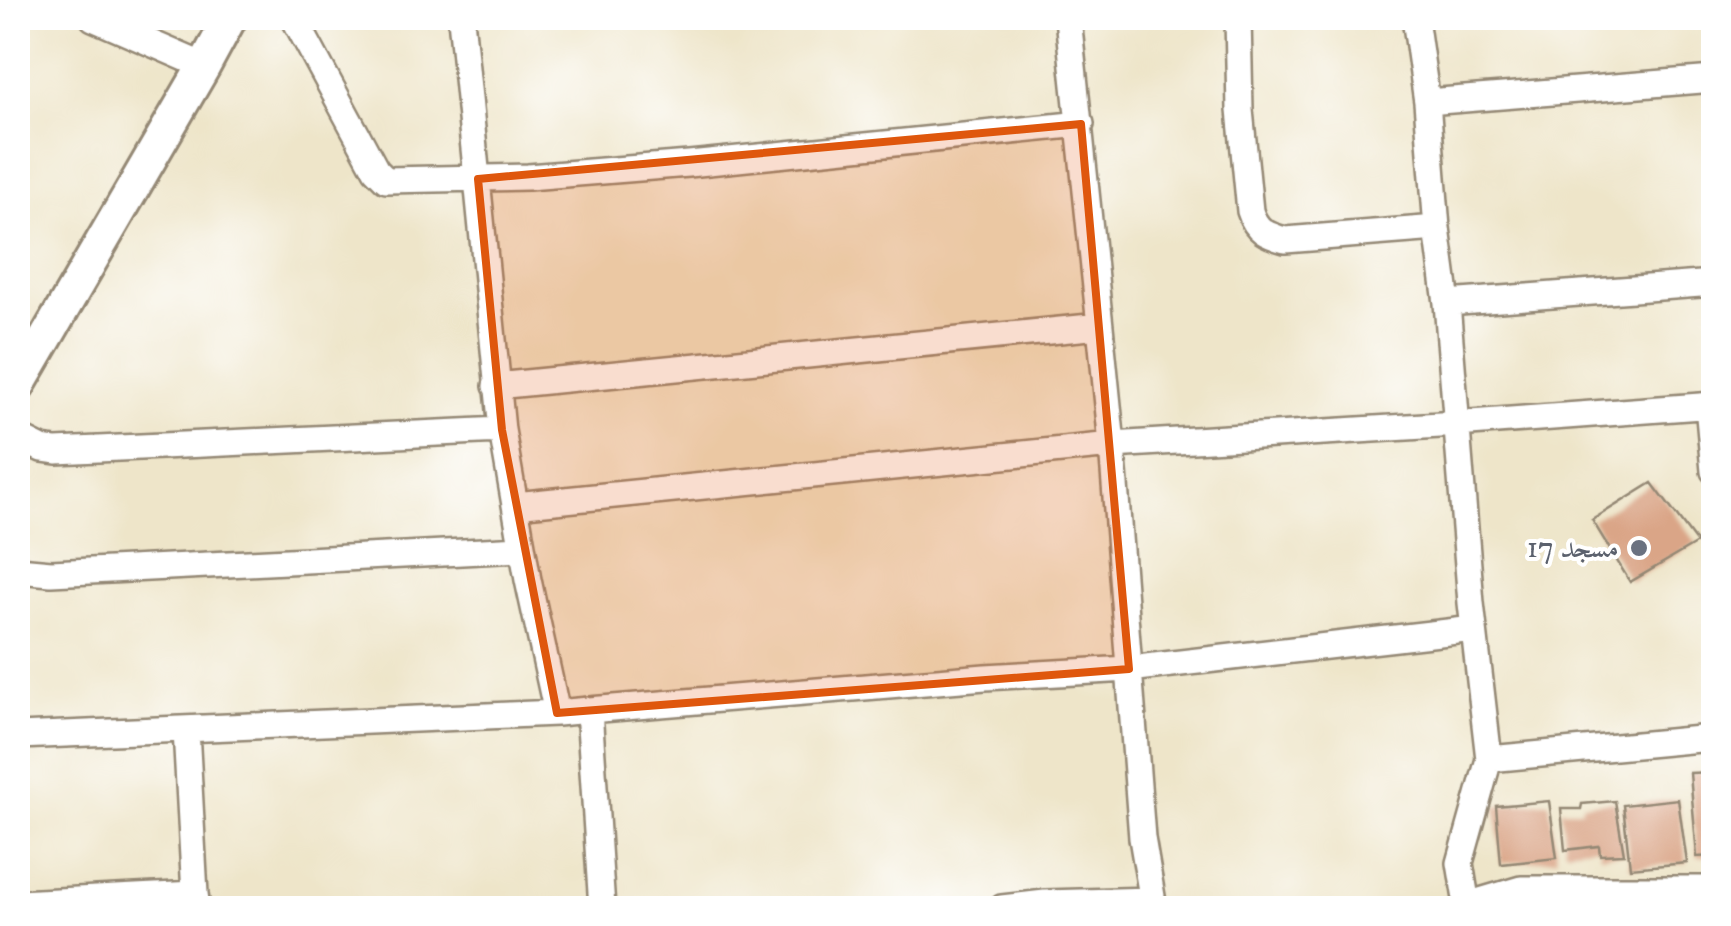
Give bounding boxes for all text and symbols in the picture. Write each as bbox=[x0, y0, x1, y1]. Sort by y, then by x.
place label: مسجد 17 bbox=[1527, 530, 1619, 567]
marker: مسجد 17 bbox=[1628, 537, 1650, 559]

